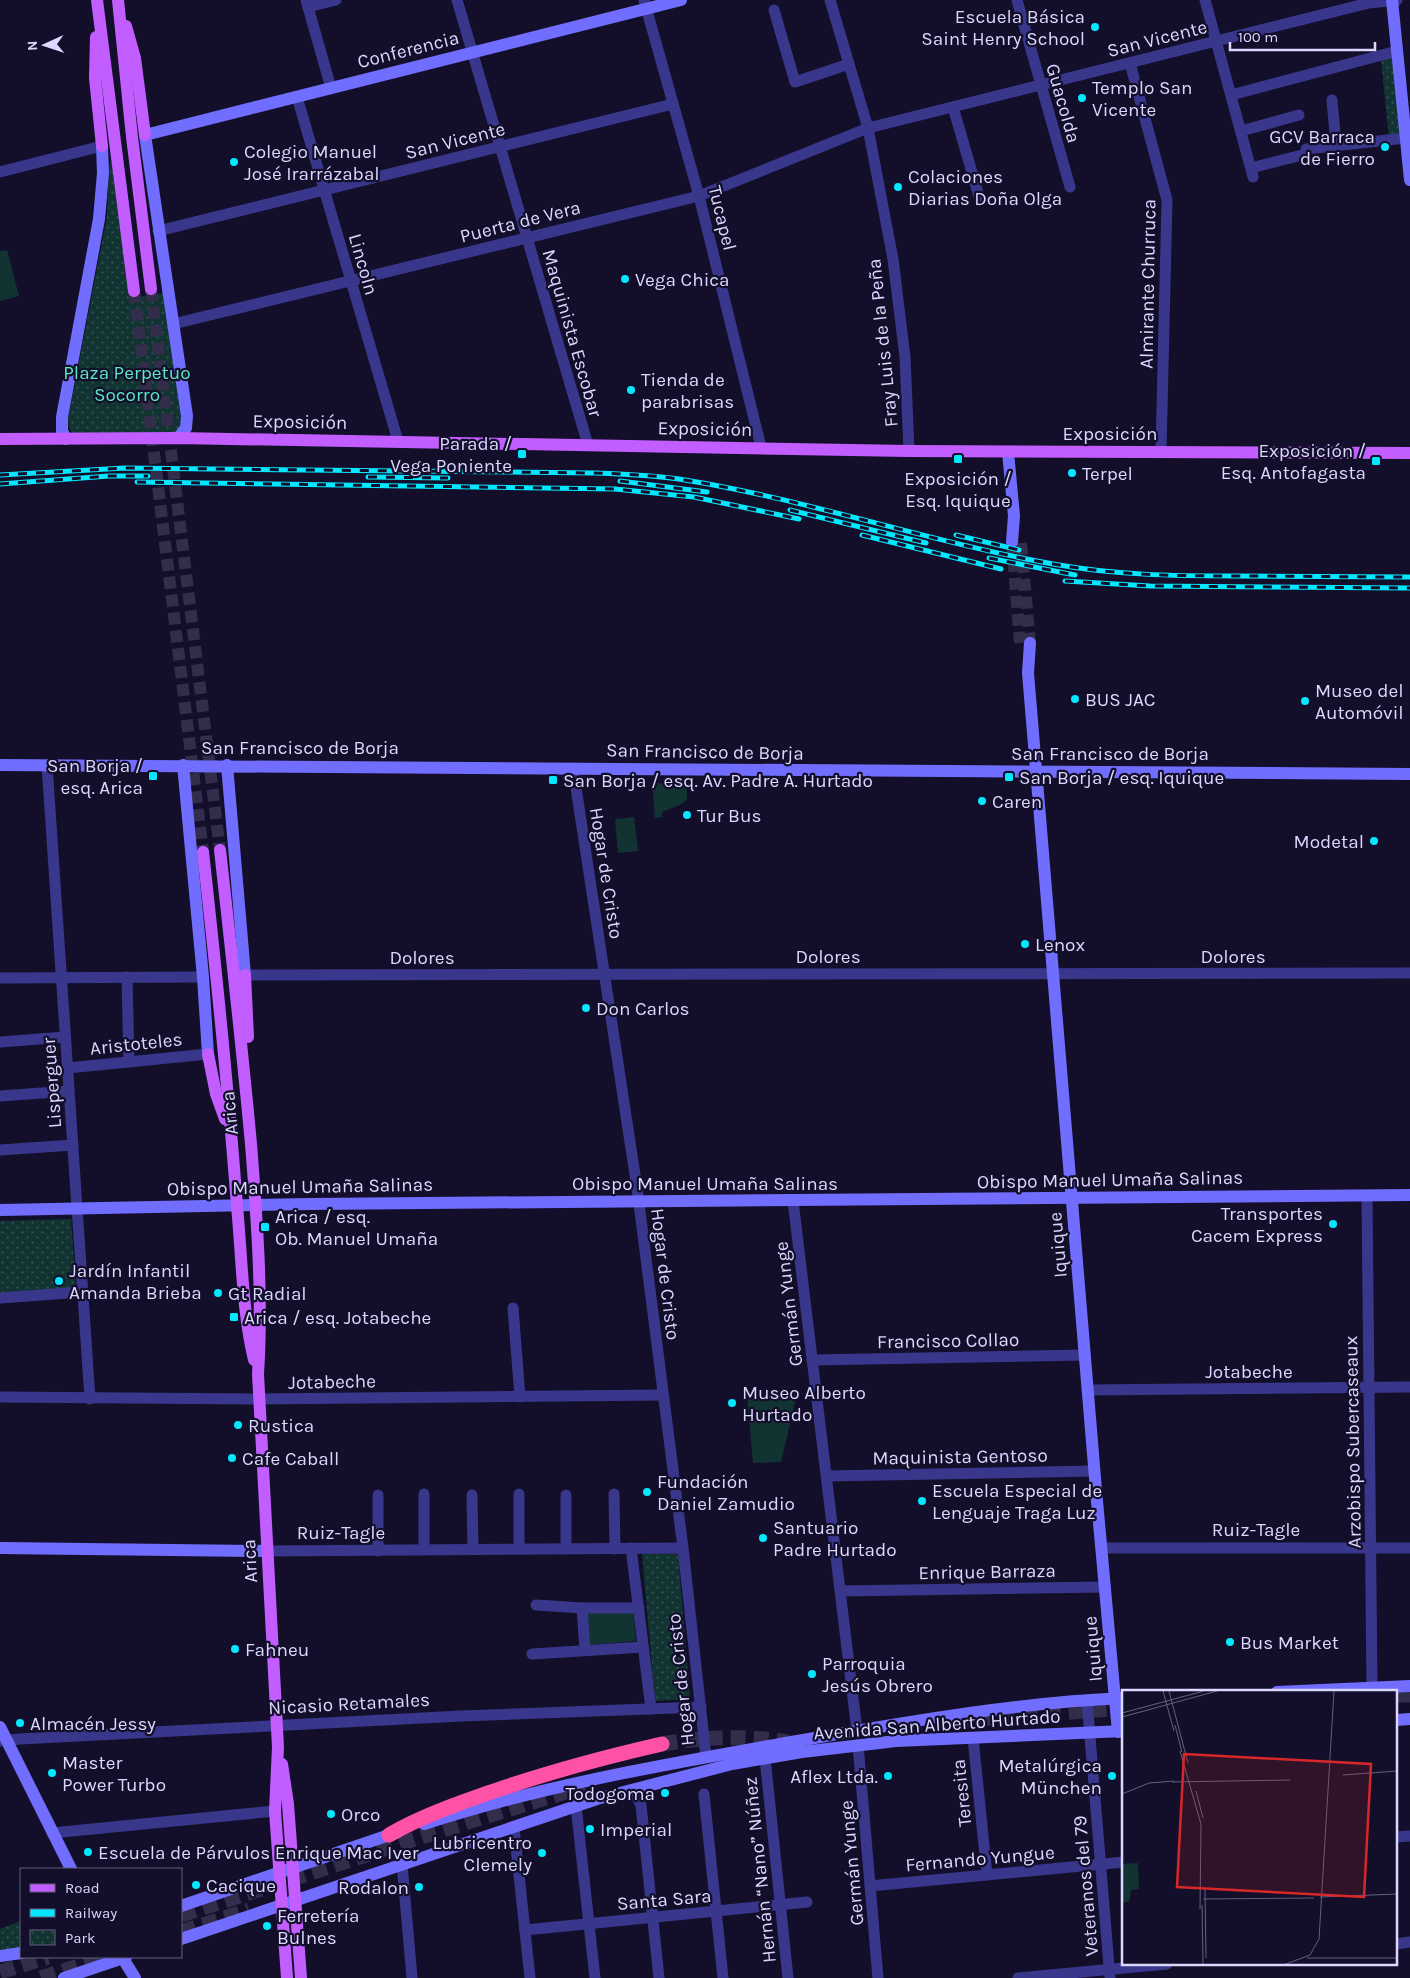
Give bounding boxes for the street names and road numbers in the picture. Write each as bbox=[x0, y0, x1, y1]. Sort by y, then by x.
street label: San Vicente bbox=[1105, 16, 1209, 62]
street label: Conferencia bbox=[355, 27, 461, 73]
street label: Guacolda bbox=[1041, 61, 1085, 145]
street label: San Vicente bbox=[403, 118, 507, 164]
street label: Tucapel bbox=[703, 183, 741, 253]
street label: Puerta de Vera bbox=[458, 196, 583, 248]
street label: Almirante Churruca bbox=[1136, 199, 1160, 369]
street label: Lincoln bbox=[344, 231, 382, 298]
street label: Maquinista Escobar bbox=[538, 247, 607, 420]
street label: Fray Luis de la Peña bbox=[863, 258, 903, 428]
street label: Exposición bbox=[252, 410, 348, 434]
street label: Exposición bbox=[657, 417, 753, 441]
street label: Exposición bbox=[1063, 423, 1157, 445]
street label: San Francisco de Borja bbox=[201, 737, 399, 759]
street label: San Francisco de Borja bbox=[606, 739, 804, 765]
street label: San Francisco de Borja bbox=[1011, 743, 1209, 765]
street label: Hogar de Cristo bbox=[585, 806, 627, 940]
street label: Dolores bbox=[795, 946, 861, 968]
street label: Dolores bbox=[1200, 946, 1266, 968]
street label: Dolores bbox=[389, 947, 455, 969]
street label: Aristoteles bbox=[89, 1028, 183, 1060]
street label: Lisperguer bbox=[38, 1037, 66, 1129]
street label: Arica bbox=[217, 1090, 243, 1136]
street label: Obispo Manuel Umaña Salinas bbox=[977, 1167, 1243, 1193]
street label: Obispo Manuel Umaña Salinas bbox=[572, 1173, 838, 1195]
street label: Obispo Manuel Umaña Salinas bbox=[167, 1174, 433, 1200]
street label: Hogar de Cristo bbox=[646, 1207, 684, 1341]
street label: Iquique bbox=[1044, 1211, 1072, 1279]
street label: Germán Yunge bbox=[770, 1240, 808, 1368]
street label: Francisco Collao bbox=[877, 1329, 1019, 1353]
street label: Arzobispo Subercaseaux bbox=[1340, 1335, 1366, 1548]
street label: Jotabeche bbox=[1205, 1361, 1293, 1383]
street label: Jotabeche bbox=[288, 1370, 376, 1394]
street label: Maquinista Gentoso bbox=[872, 1444, 1048, 1470]
street label: Ruiz-Tagle bbox=[1212, 1519, 1300, 1541]
street label: Ruiz-Tagle bbox=[297, 1522, 385, 1544]
street label: Arica bbox=[238, 1539, 262, 1583]
street label: Enrique Barraza bbox=[918, 1560, 1056, 1584]
street label: Hogar de Cristo bbox=[663, 1613, 699, 1747]
street label: Iquique bbox=[1079, 1615, 1107, 1683]
street label: Nicasio Retamales bbox=[268, 1689, 430, 1719]
street label: Avenida San Alberto Hurtado bbox=[813, 1705, 1061, 1745]
street label: Teresita bbox=[948, 1758, 976, 1828]
street label: Hernán “Nano” Núñez bbox=[739, 1776, 781, 1964]
street label: Germán Yunge bbox=[836, 1799, 868, 1926]
street label: Veteranos del 79 bbox=[1069, 1815, 1103, 1957]
street label: Fernando Yungue bbox=[905, 1842, 1056, 1876]
street label: Santa Sara bbox=[616, 1885, 712, 1915]

